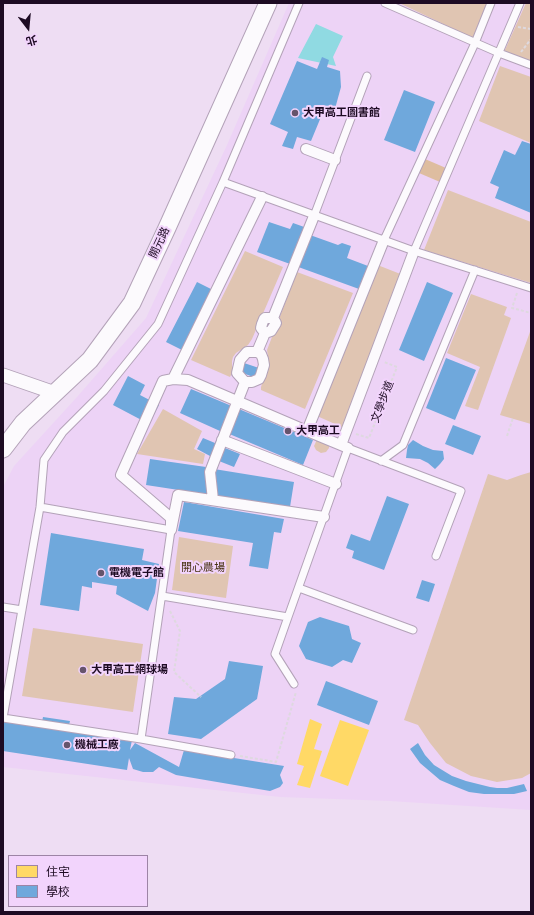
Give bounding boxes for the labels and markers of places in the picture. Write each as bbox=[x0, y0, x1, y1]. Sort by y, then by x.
place label: 大甲高工圖書館 bbox=[303, 106, 380, 120]
marker: 大甲高工圖書館 bbox=[290, 108, 300, 118]
place label: 大甲高工 bbox=[296, 424, 340, 438]
marker: 大甲高工 bbox=[283, 426, 293, 436]
place label: 電機電子館 bbox=[109, 566, 164, 580]
marker: 電機電子館 bbox=[96, 568, 106, 578]
place label: 大甲高工網球場 bbox=[91, 663, 168, 677]
marker: 大甲高工網球場 bbox=[78, 665, 88, 675]
place label: 機械工廠 bbox=[75, 738, 119, 752]
marker: 機械工廠 bbox=[62, 740, 72, 750]

